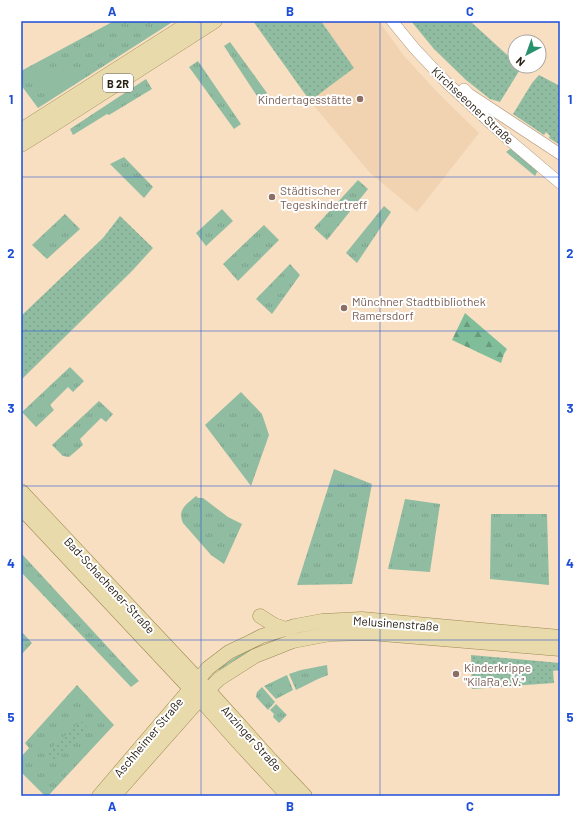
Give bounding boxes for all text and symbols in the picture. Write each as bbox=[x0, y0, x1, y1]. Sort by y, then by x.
text: A bbox=[108, 3, 117, 19]
text: B bbox=[286, 3, 294, 19]
text: C bbox=[466, 3, 474, 19]
north arrow bbox=[507, 34, 547, 74]
text: N bbox=[513, 55, 527, 69]
street label: Kirchseeoner Straße bbox=[429, 63, 517, 147]
road number: B 2R bbox=[103, 74, 133, 92]
text: 1 bbox=[9, 91, 13, 107]
text: 1 bbox=[568, 91, 572, 107]
place label: Kindertagesstätte bbox=[258, 92, 352, 106]
marker: Kindertagesstätte bbox=[355, 94, 365, 104]
place label: Städtischer Tegeskindertreff bbox=[280, 183, 367, 211]
marker: Städtischer Tegeskindertreff bbox=[267, 192, 277, 202]
text: 2 bbox=[7, 245, 15, 261]
text: 2 bbox=[566, 245, 574, 261]
place label: Münchner Stadtbibliothek Ramersdorf bbox=[352, 294, 486, 322]
marker: Münchner Stadtbibliothek Ramersdorf bbox=[339, 303, 349, 313]
text: 3 bbox=[7, 400, 15, 416]
text: 3 bbox=[566, 400, 574, 416]
street label: Bad-Schachener-Straße bbox=[62, 534, 158, 636]
text: 4 bbox=[7, 555, 15, 571]
text: 4 bbox=[566, 555, 574, 571]
street label: Melusinenstraße bbox=[353, 613, 439, 633]
place label: Kinderkrippe "KilaRa e.V." bbox=[464, 660, 531, 688]
marker: Kinderkrippe "KilaRa e.V." bbox=[451, 669, 461, 679]
street label: Aschheimer Straße bbox=[111, 694, 185, 780]
street label: Anzinger Straße bbox=[219, 702, 285, 774]
text: 5 bbox=[7, 709, 15, 725]
text: 5 bbox=[566, 709, 574, 725]
text: A bbox=[108, 798, 117, 814]
text: B bbox=[286, 798, 294, 814]
text: C bbox=[466, 798, 474, 814]

